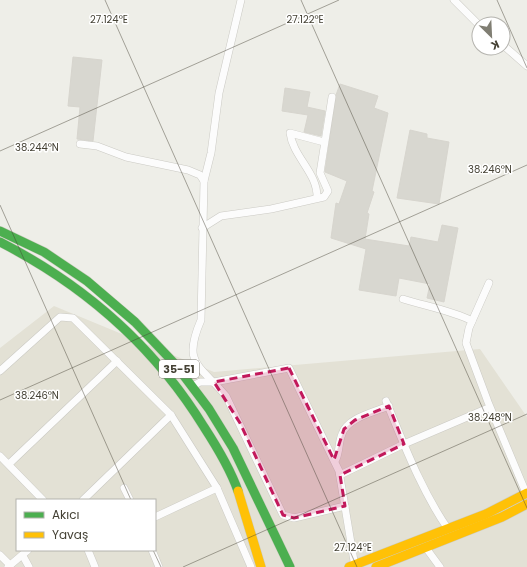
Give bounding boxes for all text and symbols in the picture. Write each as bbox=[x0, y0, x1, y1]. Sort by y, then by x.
text: 27.124°E bbox=[90, 12, 128, 27]
text: 27.122°E bbox=[286, 12, 324, 27]
north arrow bbox=[471, 16, 511, 56]
text: K bbox=[488, 36, 502, 54]
text: 38.244°N bbox=[15, 140, 59, 155]
text: 38.246°N bbox=[468, 162, 512, 177]
road number: 35-51 bbox=[159, 360, 199, 378]
text: 38.246°N bbox=[15, 388, 59, 403]
text: 38.248°N bbox=[468, 410, 512, 425]
legend bbox=[16, 499, 156, 551]
text: Akıcı bbox=[52, 506, 80, 523]
text: Yavaş bbox=[52, 526, 88, 543]
text: 27.124°E bbox=[334, 540, 372, 555]

